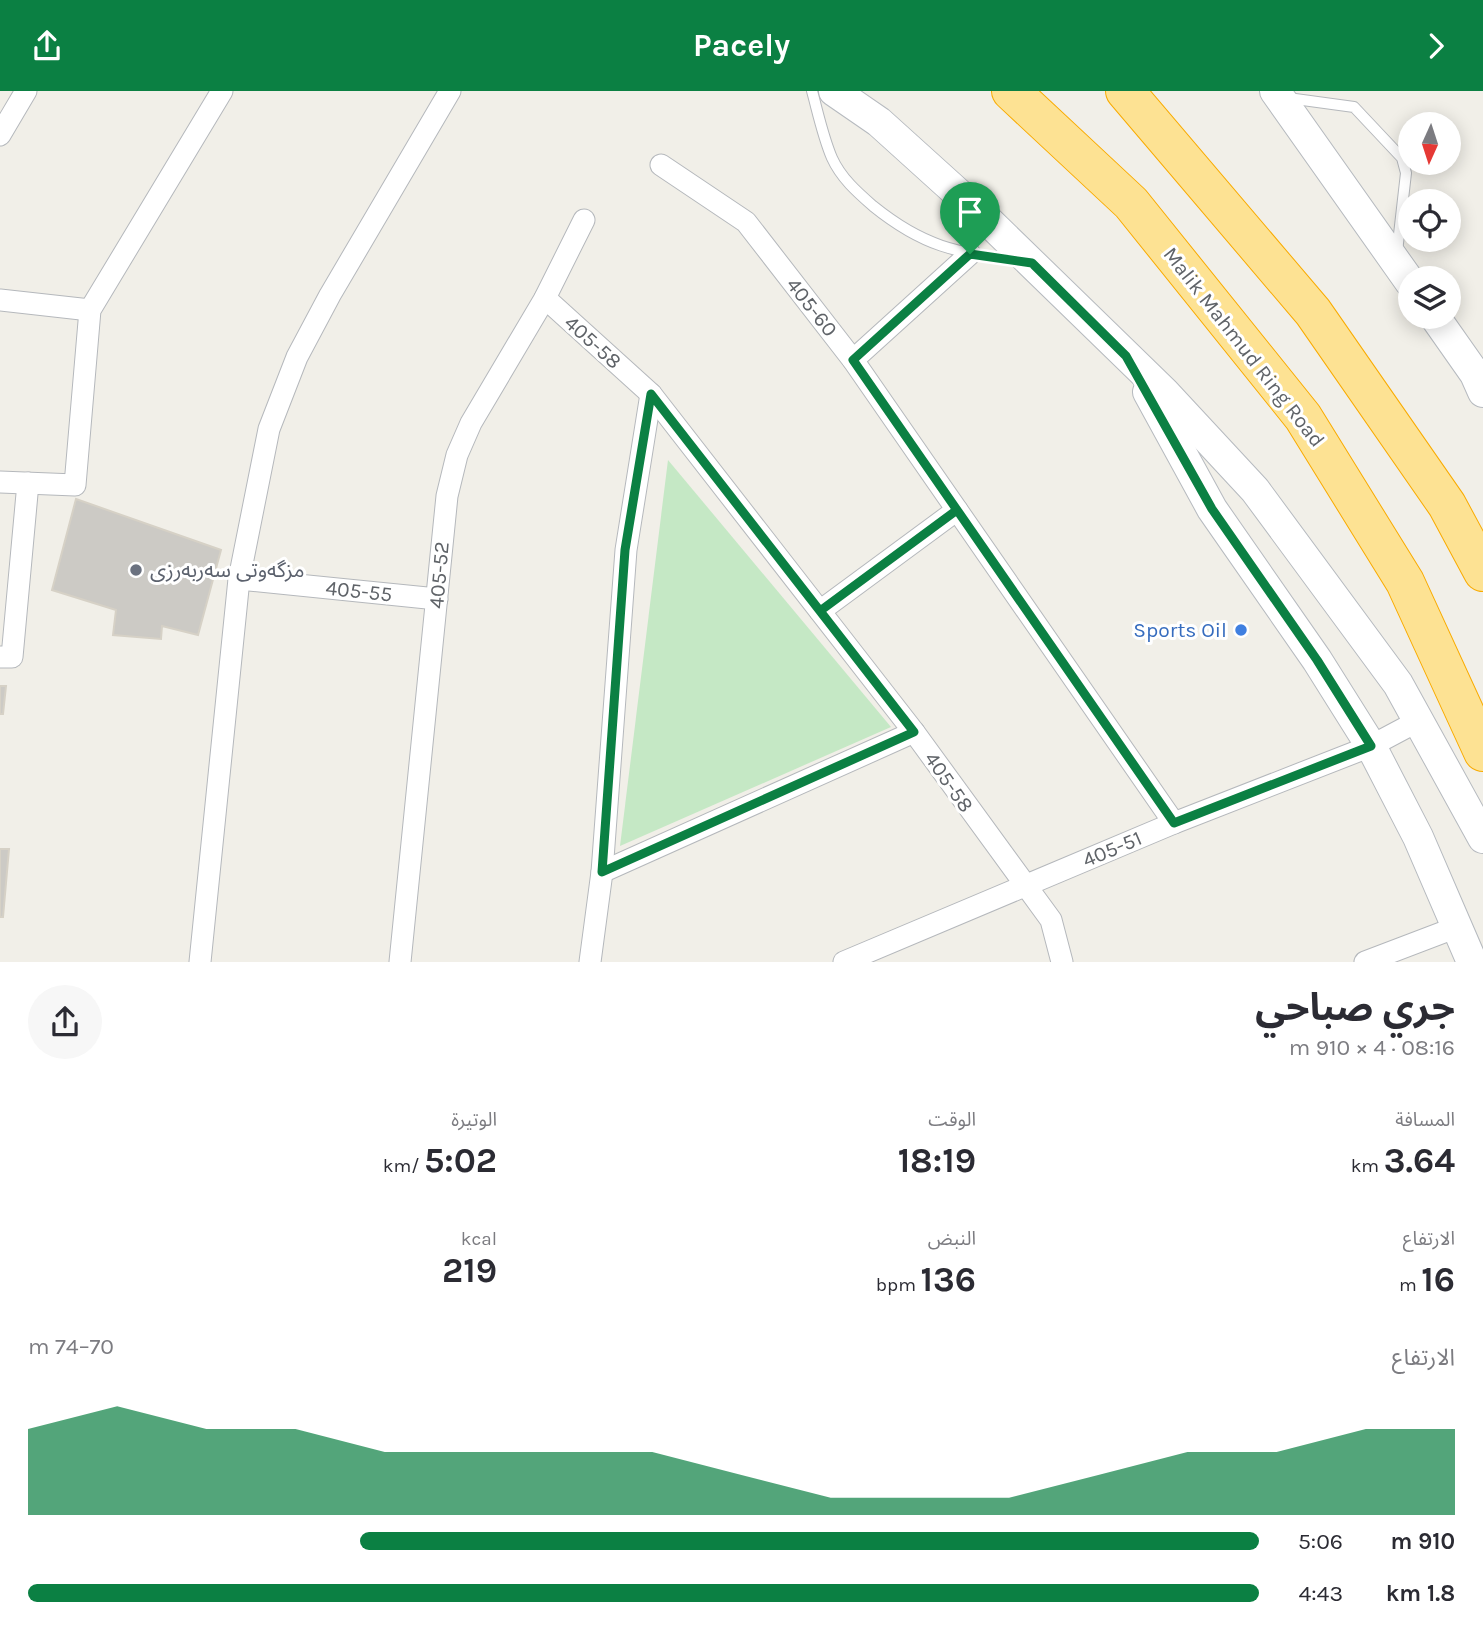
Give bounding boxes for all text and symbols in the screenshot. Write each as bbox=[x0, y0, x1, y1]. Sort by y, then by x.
icon: share bbox=[28, 27, 66, 65]
text: Pacely bbox=[693, 27, 790, 64]
icon: forward bbox=[1417, 27, 1455, 65]
north arrow bbox=[1398, 112, 1461, 175]
map controls bbox=[1398, 112, 1461, 329]
pin bbox=[940, 182, 1000, 254]
button: locate bbox=[1398, 189, 1461, 252]
icon: arrive bbox=[951, 193, 989, 231]
street label: Malik Mahmud Ring Road bbox=[1158, 242, 1330, 452]
button: layers bbox=[1398, 266, 1461, 329]
street label: 405-60 bbox=[782, 273, 842, 341]
street label: 405-58 bbox=[560, 310, 626, 374]
street label: 405-52 bbox=[424, 540, 454, 610]
place label: مزگەوتی سەربەرزی bbox=[150, 558, 304, 582]
marker: مزگەوتی سەربەرزی bbox=[128, 562, 144, 578]
street label: 405-55 bbox=[324, 576, 394, 606]
place label: Sports Oil bbox=[1133, 618, 1227, 642]
marker: Sports Oil bbox=[1233, 622, 1249, 638]
street label: 405-58 bbox=[920, 747, 978, 817]
street label: 405-51 bbox=[1079, 826, 1145, 872]
button: share bbox=[28, 985, 102, 1059]
text: جري صباحي bbox=[1255, 985, 1455, 1030]
text: 08:16 · 4 × 910 m bbox=[1289, 1034, 1455, 1061]
text: الوتيرة bbox=[451, 1109, 497, 1131]
text: الوقت bbox=[928, 1109, 976, 1131]
text: المسافة bbox=[1395, 1109, 1455, 1131]
text: 5:02 bbox=[424, 1140, 497, 1181]
text: 18:19 bbox=[898, 1140, 976, 1181]
text: 3.64 bbox=[1384, 1140, 1455, 1181]
text: /km bbox=[383, 1155, 424, 1177]
text: km bbox=[1351, 1155, 1384, 1177]
text: kcal bbox=[461, 1228, 497, 1250]
text: النبض bbox=[928, 1228, 976, 1250]
text: الارتفاع bbox=[1403, 1228, 1455, 1250]
text: 219 bbox=[442, 1250, 497, 1291]
text: 136 bbox=[921, 1259, 976, 1300]
text: 16 bbox=[1421, 1259, 1455, 1300]
text: bpm bbox=[876, 1274, 921, 1296]
text: m bbox=[1399, 1274, 1421, 1296]
text: 70–74 m bbox=[28, 1333, 114, 1360]
text: الارتفاع bbox=[1392, 1344, 1455, 1371]
text: 5:06 bbox=[1298, 1528, 1343, 1555]
text: 910 m bbox=[1391, 1528, 1455, 1555]
text: 4:43 bbox=[1298, 1580, 1343, 1607]
text: 1.8 km bbox=[1386, 1580, 1455, 1607]

